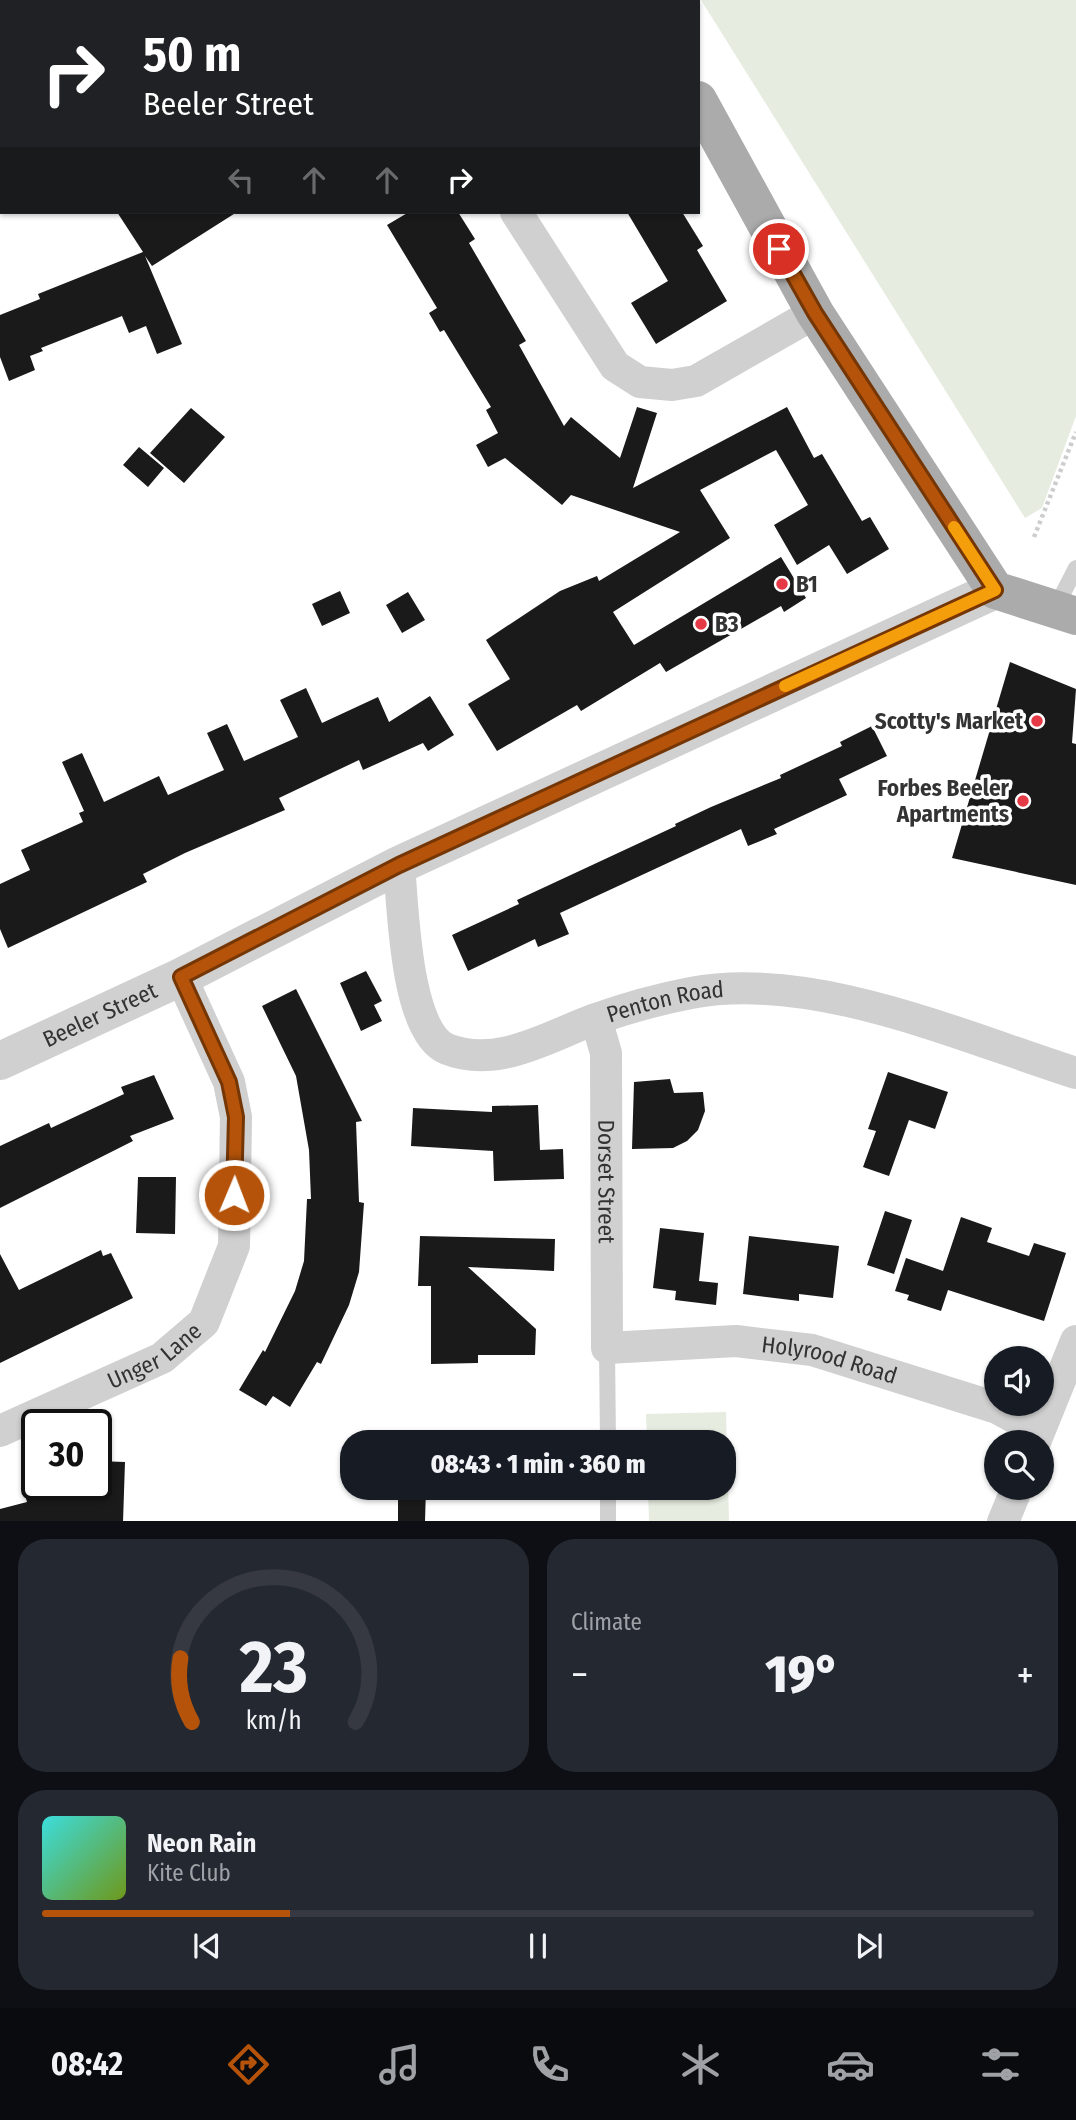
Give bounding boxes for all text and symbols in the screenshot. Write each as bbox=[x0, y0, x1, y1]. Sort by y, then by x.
text: 50 m bbox=[143, 25, 241, 84]
icon: right bbox=[28, 28, 119, 119]
text: Beeler Street bbox=[143, 85, 314, 123]
icon: left bbox=[222, 161, 260, 199]
icon: ahead bbox=[295, 161, 333, 199]
icon: ahead bbox=[368, 161, 406, 199]
icon: right bbox=[441, 161, 479, 199]
pin bbox=[749, 219, 809, 279]
icon: arrive bbox=[760, 230, 798, 268]
place label: B1 bbox=[796, 570, 818, 598]
marker: B1 bbox=[774, 576, 790, 592]
place label: B3 bbox=[715, 610, 739, 638]
marker: B3 bbox=[693, 616, 709, 632]
place label: Scotty's Market bbox=[875, 707, 1024, 735]
marker: Scotty's Market bbox=[1029, 713, 1045, 729]
place label: Forbes Beeler Apartments bbox=[878, 774, 1010, 828]
marker: Forbes Beeler Apartments bbox=[1015, 793, 1031, 809]
street label: Penton Road bbox=[603, 975, 725, 1028]
street label: Beeler Street bbox=[38, 976, 162, 1053]
street label: Dorset Street bbox=[592, 1120, 621, 1244]
position arrow bbox=[197, 1158, 271, 1232]
street label: Unger Lane bbox=[103, 1317, 207, 1395]
street label: Holyrood Road bbox=[760, 1330, 901, 1390]
map controls bbox=[984, 1346, 1054, 1500]
button: sound bbox=[984, 1346, 1054, 1416]
speed limit sign: 30 bbox=[21, 1409, 112, 1500]
button: search bbox=[984, 1430, 1054, 1500]
text: 08:43 · 1 min · 360 m bbox=[430, 1449, 646, 1480]
text: Climate bbox=[571, 1608, 642, 1636]
text: 23 bbox=[238, 1624, 308, 1711]
text: 19° bbox=[765, 1643, 840, 1706]
text: − bbox=[571, 1652, 588, 1698]
text: + bbox=[1017, 1652, 1034, 1698]
text: km/h bbox=[246, 1705, 301, 1735]
text: Neon Rain bbox=[147, 1828, 256, 1859]
text: Kite Club bbox=[147, 1859, 231, 1887]
icon: previous bbox=[188, 1927, 226, 1965]
icon: pause bbox=[519, 1927, 557, 1965]
icon: next bbox=[850, 1927, 888, 1965]
icon: directions bbox=[224, 2040, 273, 2089]
icon: music bbox=[375, 2040, 424, 2089]
icon: phone bbox=[525, 2040, 574, 2089]
icon: climate bbox=[676, 2040, 725, 2089]
icon: car bbox=[826, 2040, 875, 2089]
icon: filters bbox=[976, 2040, 1025, 2089]
text: 08:42 bbox=[51, 2045, 123, 2083]

